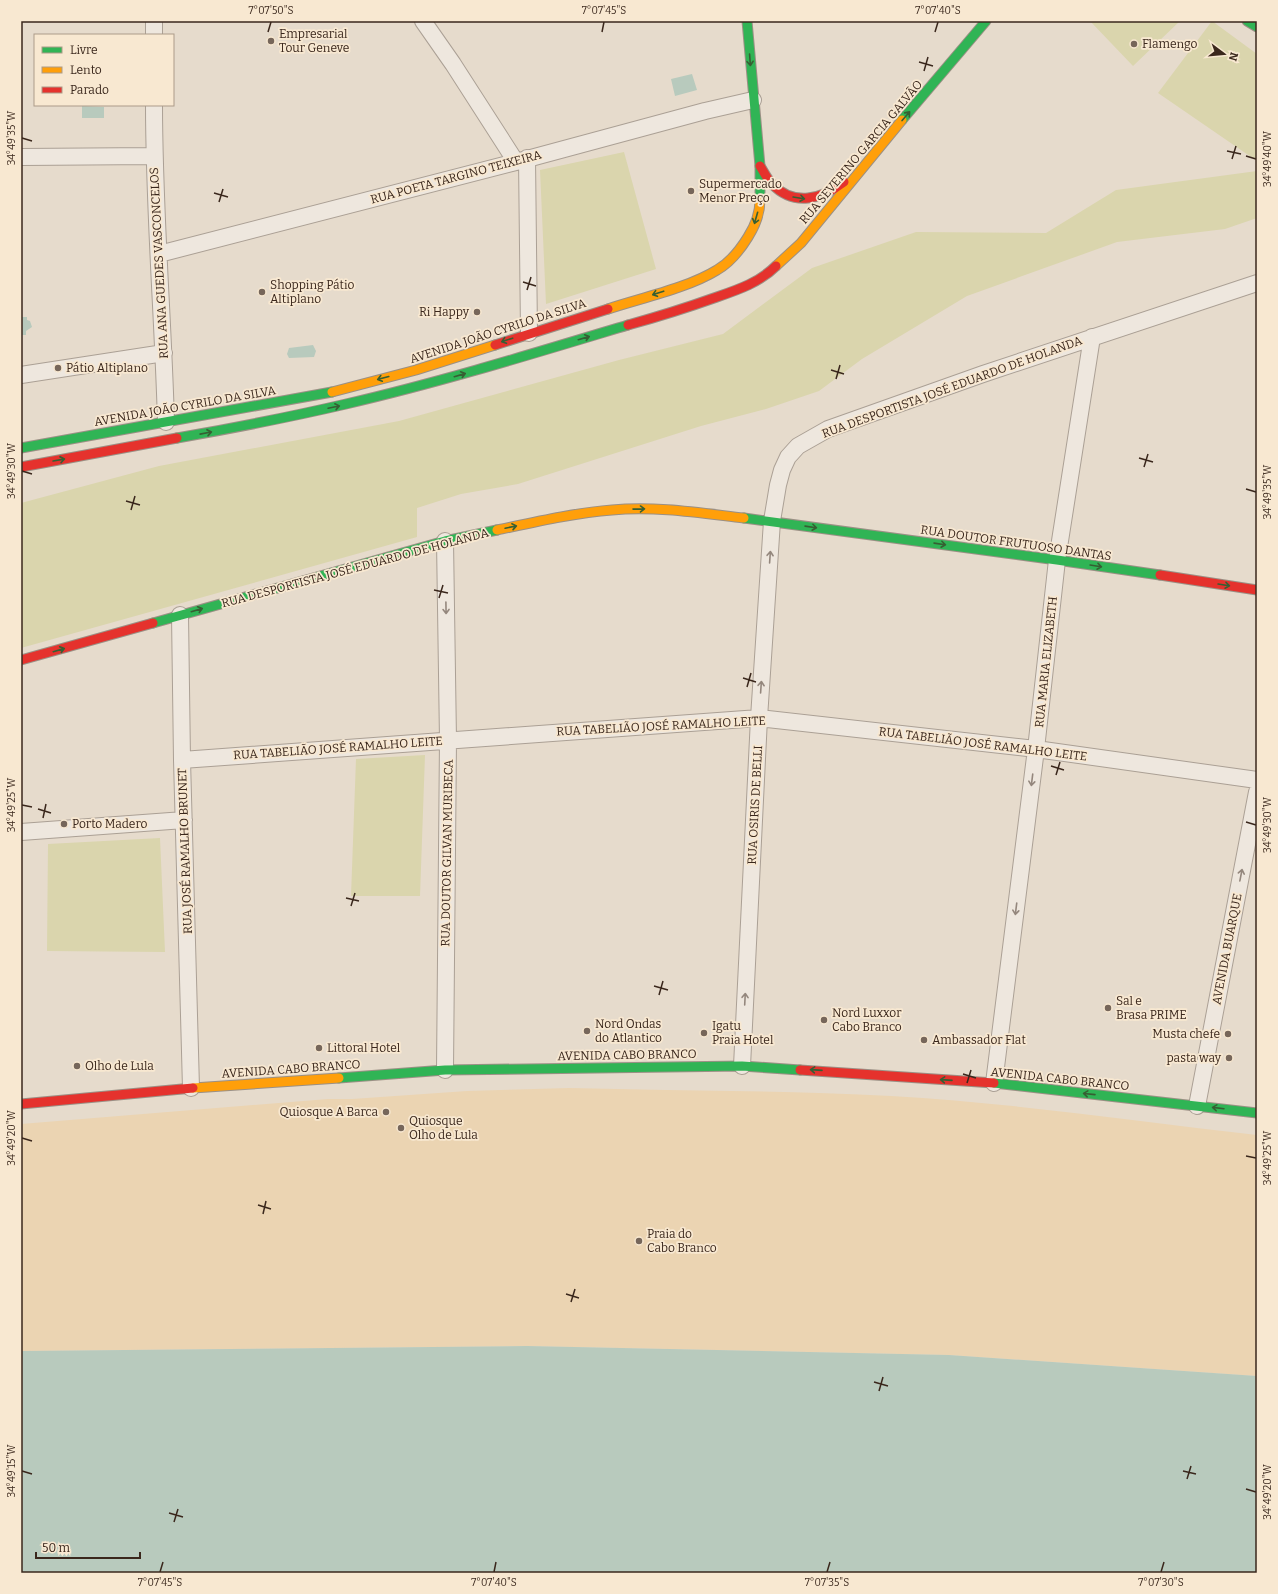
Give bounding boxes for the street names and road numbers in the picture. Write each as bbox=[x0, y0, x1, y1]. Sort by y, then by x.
street label: RUA SEVERINO GARCIA GALVÃO bbox=[796, 77, 925, 227]
street label: RUA POETA TARGINO TEIXEIRA bbox=[369, 147, 544, 207]
street label: RUA ANA GUEDES VASCONCELOS bbox=[147, 167, 171, 359]
street label: AVENIDA JOÃO CYRILO DA SILVA bbox=[408, 295, 588, 366]
street label: RUA DESPORTISTA JOSÉ EDUARDO DE HOLANDA bbox=[820, 332, 1085, 441]
street label: AVENIDA JOÃO CYRILO DA SILVA bbox=[93, 382, 277, 429]
street label: RUA DOUTOR FRUTUOSO DANTAS bbox=[920, 523, 1112, 563]
street label: RUA DESPORTISTA JOSÉ EDUARDO DE HOLANDA bbox=[220, 524, 491, 610]
street label: RUA MARIA ELIZABETH bbox=[1032, 596, 1060, 728]
street label: RUA TABELIÃO JOSÉ RAMALHO LEITE bbox=[556, 713, 766, 738]
street label: RUA TABELIÃO JOSÉ RAMALHO LEITE bbox=[878, 723, 1088, 764]
street label: RUA TABELIÃO JOSÉ RAMALHO LEITE bbox=[233, 733, 443, 762]
street label: RUA OSIRIS DE BELLI bbox=[745, 745, 765, 865]
street label: RUA DOUTOR GILVAN MURIBECA bbox=[438, 759, 456, 947]
street label: RUA JOSÉ RAMALHO BRUNET bbox=[174, 768, 195, 934]
street label: AVENIDA BUARQUE bbox=[1209, 892, 1245, 1006]
street label: AVENIDA CABO BRANCO bbox=[557, 1047, 697, 1063]
street label: AVENIDA CABO BRANCO bbox=[221, 1057, 361, 1081]
street label: AVENIDA CABO BRANCO bbox=[990, 1065, 1130, 1093]

